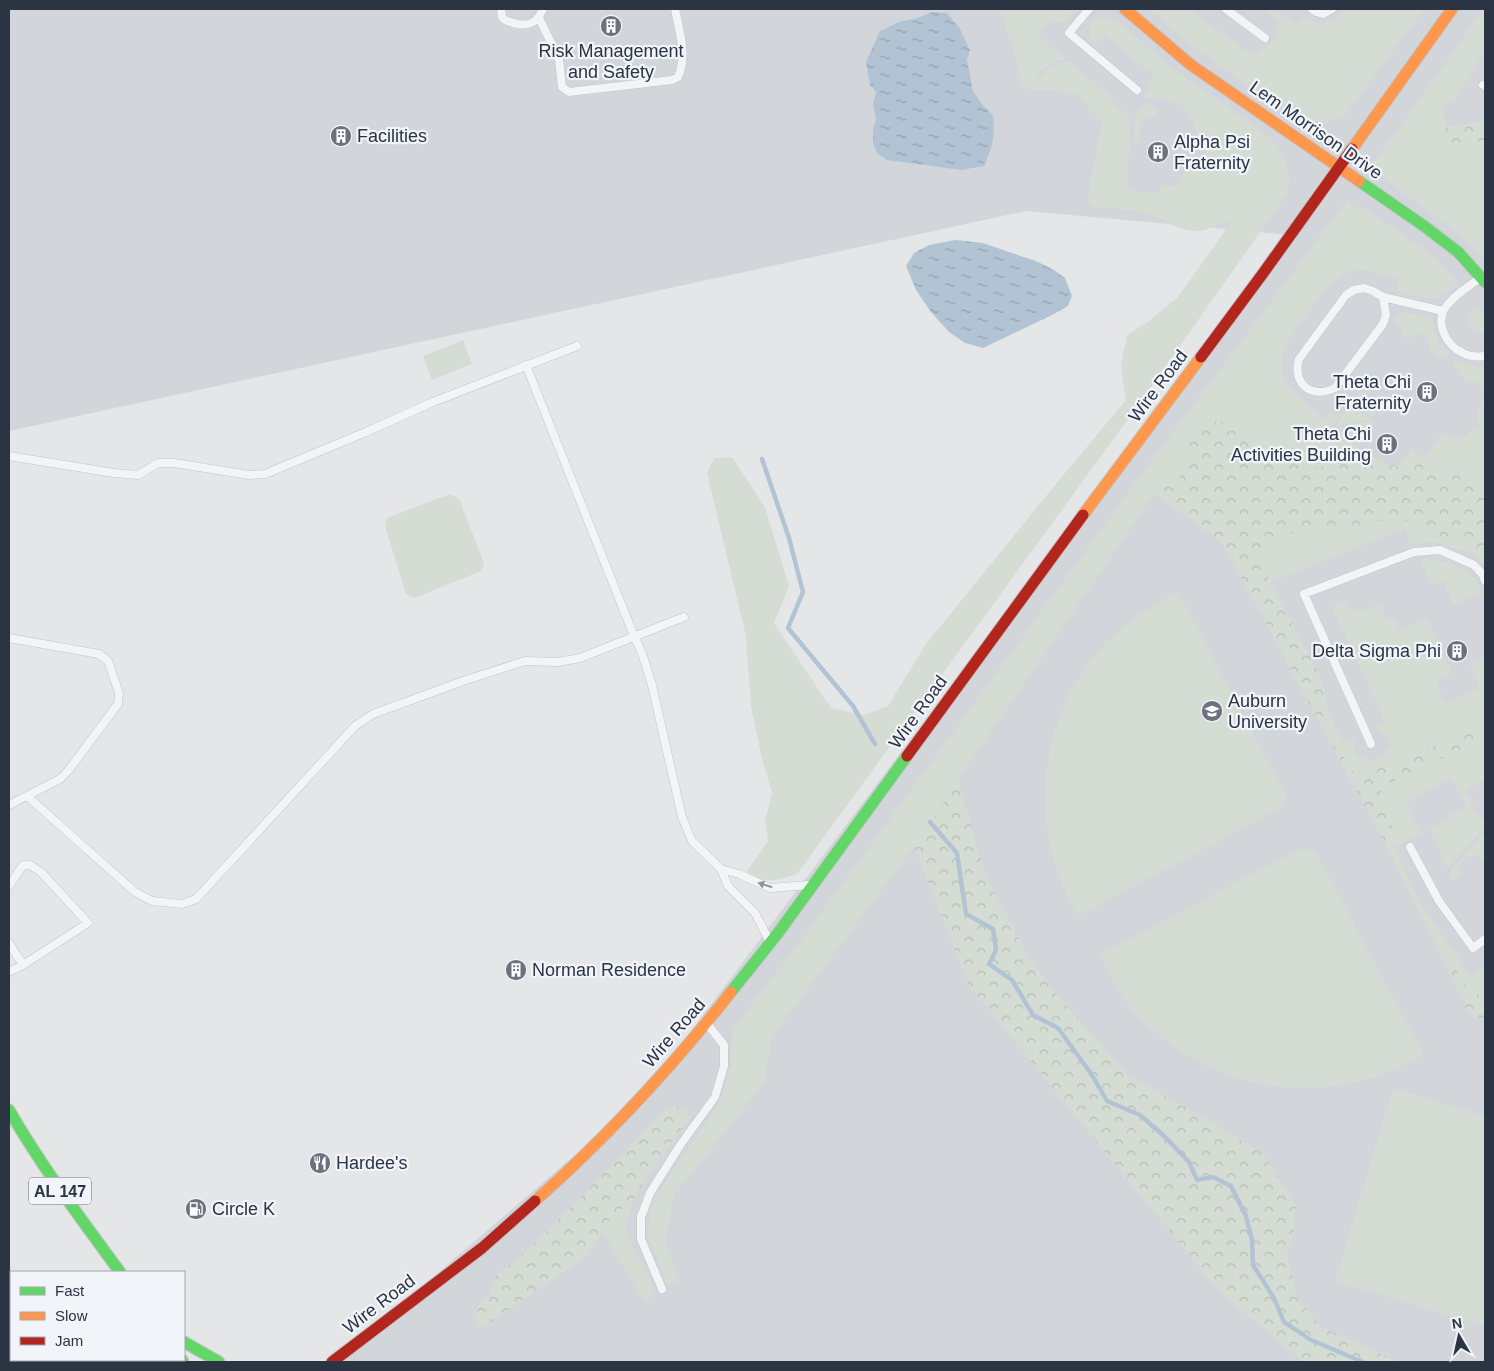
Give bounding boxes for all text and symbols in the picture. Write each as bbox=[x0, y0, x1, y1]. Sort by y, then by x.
building icon: Risk Management and Safety bbox=[599, 14, 623, 38]
place label: Risk Management and Safety bbox=[538, 41, 684, 82]
street label: Lem Morrison Drive bbox=[1246, 77, 1386, 183]
building icon: Facilities bbox=[329, 124, 353, 148]
place label: Facilities bbox=[357, 126, 427, 146]
place label: Alpha Psi Fraternity bbox=[1174, 132, 1250, 173]
building icon: Alpha Psi Fraternity bbox=[1146, 140, 1170, 164]
street label: Wire Road bbox=[1124, 346, 1192, 426]
place label: Theta Chi Fraternity bbox=[1333, 372, 1411, 413]
building icon: Theta Chi Fraternity bbox=[1415, 380, 1439, 404]
place label: Theta Chi Activities Building bbox=[1231, 424, 1371, 465]
building icon: Theta Chi Activities Building bbox=[1375, 432, 1399, 456]
building icon: Delta Sigma Phi bbox=[1445, 639, 1469, 663]
place label: Delta Sigma Phi bbox=[1312, 641, 1441, 661]
street label: Wire Road bbox=[885, 672, 951, 752]
place label: Auburn University bbox=[1228, 691, 1307, 732]
school or university icon: Auburn University bbox=[1200, 699, 1224, 723]
one-way arrow bbox=[758, 880, 773, 888]
building icon: Norman Residence bbox=[504, 958, 528, 982]
place label: Norman Residence bbox=[532, 960, 686, 980]
street label: Wire Road bbox=[639, 994, 709, 1072]
restaurant icon: Hardee's bbox=[308, 1151, 332, 1175]
place label: Hardee's bbox=[336, 1153, 407, 1173]
road number: AL 147 bbox=[29, 1178, 91, 1204]
fuel station icon: Circle K bbox=[184, 1197, 208, 1221]
place label: Circle K bbox=[212, 1199, 275, 1219]
street label: Wire Road bbox=[339, 1270, 419, 1338]
legend bbox=[10, 1271, 185, 1361]
text: Fast bbox=[55, 1282, 85, 1299]
text: Slow bbox=[55, 1307, 88, 1324]
north arrow bbox=[1434, 1311, 1484, 1361]
text: N bbox=[1451, 1314, 1463, 1332]
text: Jam bbox=[55, 1332, 83, 1349]

